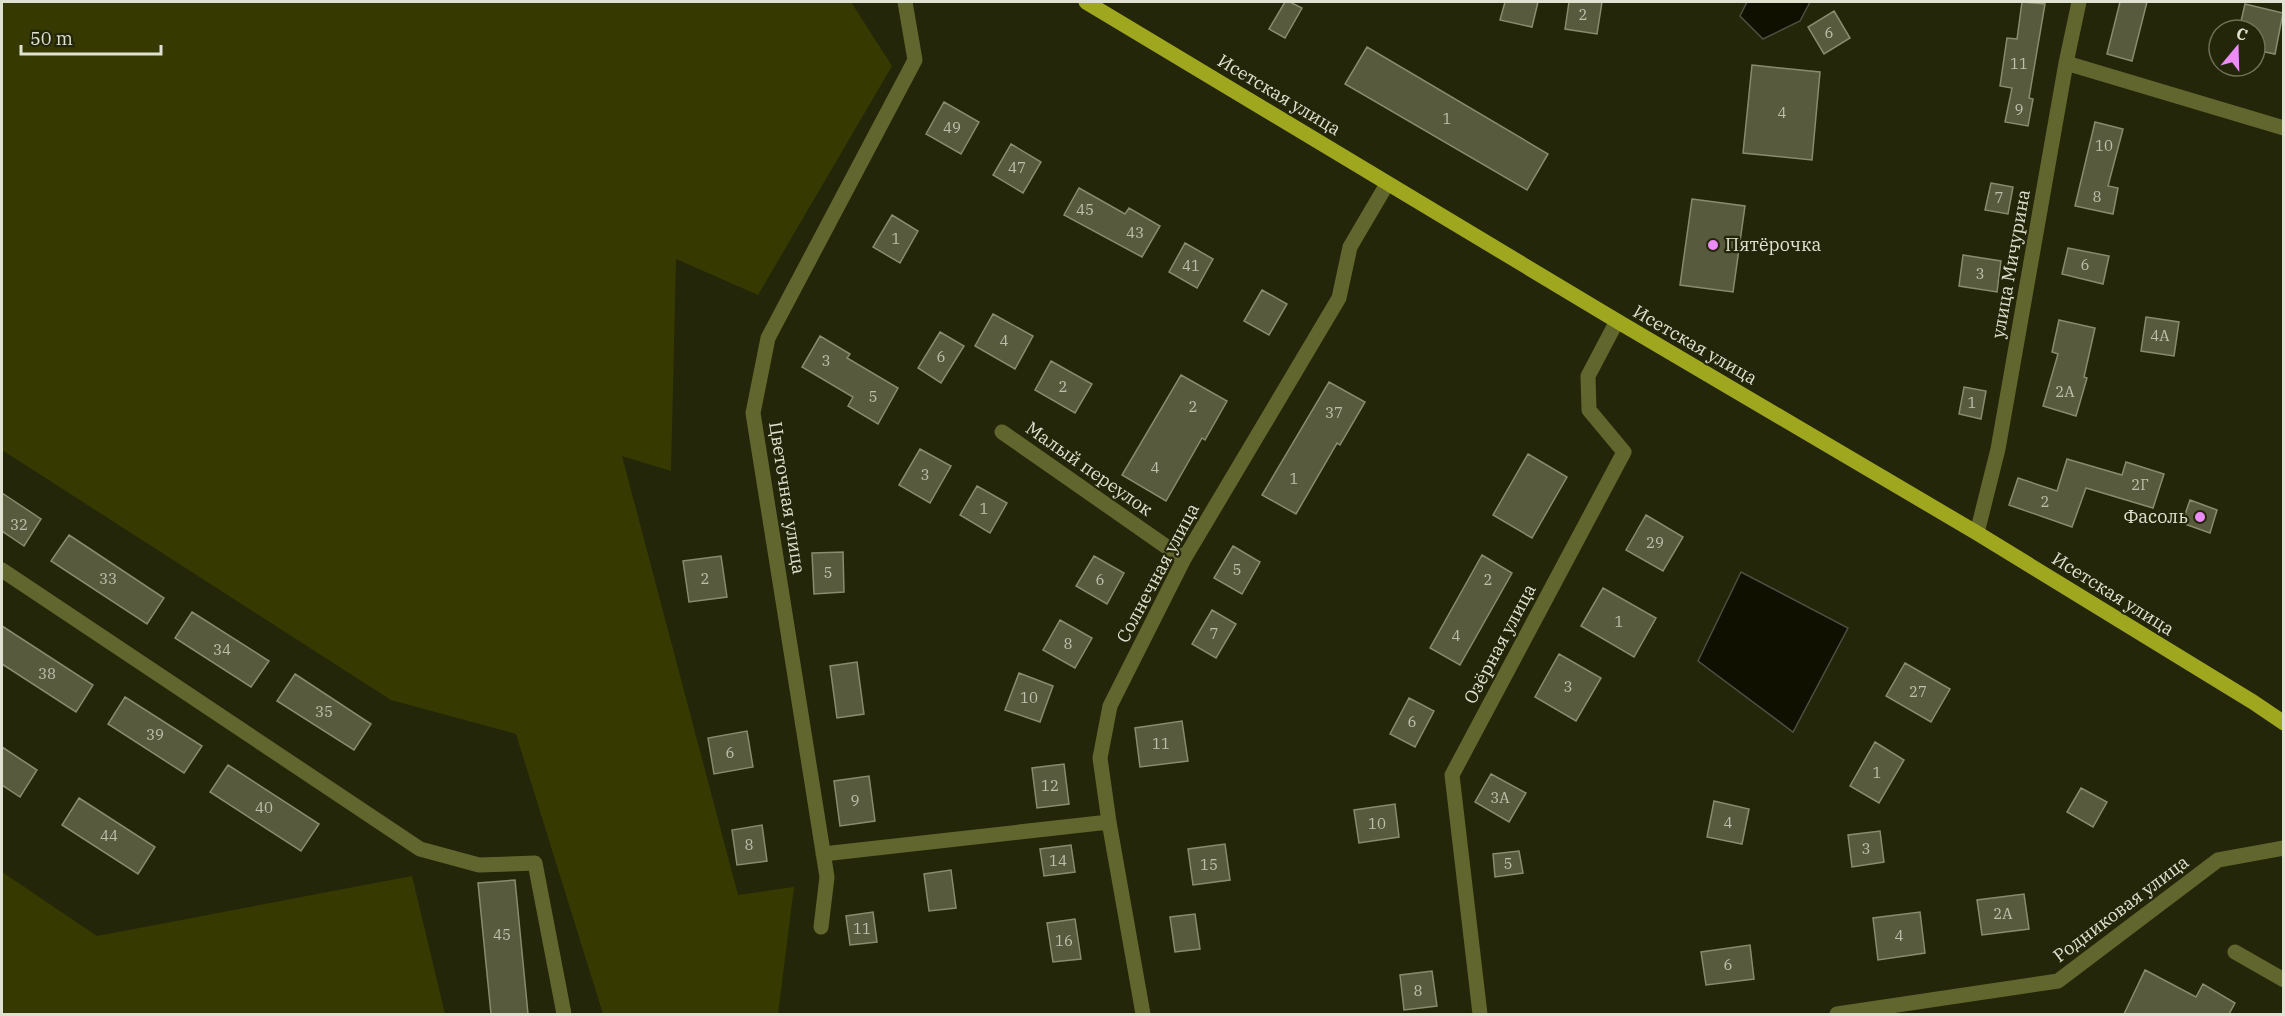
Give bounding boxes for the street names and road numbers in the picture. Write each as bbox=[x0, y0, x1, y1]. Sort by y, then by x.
street label: Исетская улица bbox=[1213, 49, 1345, 141]
street label: улица Мичурина bbox=[1986, 188, 2035, 340]
street label: Исетская улица bbox=[1629, 300, 1762, 390]
street label: Малый переулок bbox=[1021, 416, 1158, 521]
street label: Цветочная улица bbox=[764, 420, 811, 576]
street label: Солнечная улица bbox=[1111, 499, 1204, 646]
street label: Исетская улица bbox=[2048, 547, 2179, 640]
street label: Озёрная улица bbox=[1458, 580, 1541, 708]
street label: Родниковая улица bbox=[2048, 850, 2193, 967]

